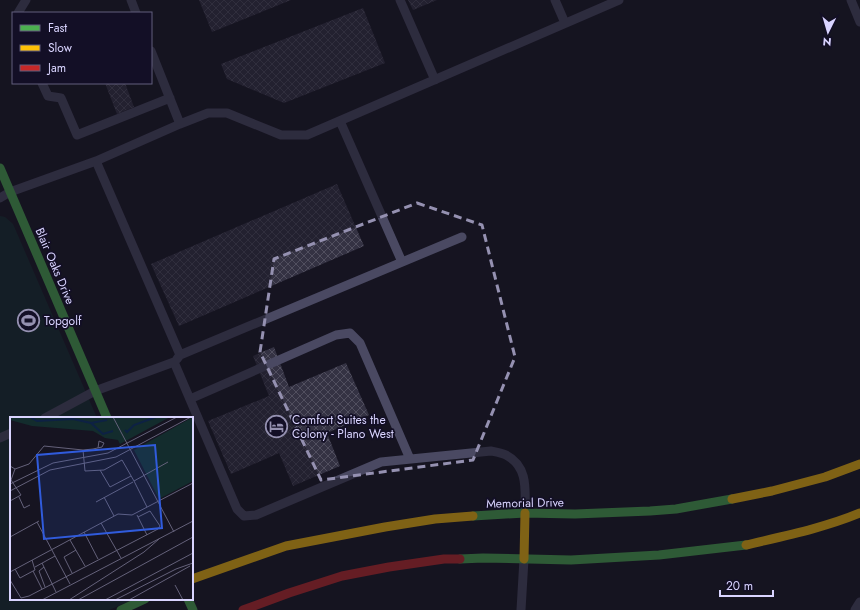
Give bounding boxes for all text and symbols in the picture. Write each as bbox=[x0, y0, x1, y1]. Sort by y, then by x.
legend bbox=[12, 12, 152, 84]
north arrow bbox=[808, 12, 848, 52]
text: Fast bbox=[48, 19, 67, 37]
text: N bbox=[822, 34, 832, 50]
text: Slow bbox=[48, 39, 73, 57]
text: Jam bbox=[46, 59, 66, 77]
street label: Blair Oaks Drive bbox=[31, 225, 79, 307]
sports icon: Topgolf bbox=[15, 308, 41, 334]
place label: Topgolf bbox=[44, 312, 82, 330]
place label: Comfort Suites the Colony - Plano West bbox=[292, 411, 394, 443]
hotel icon: Comfort Suites the Colony - Plano West bbox=[263, 414, 289, 440]
inset map bbox=[10, 417, 193, 600]
street label: Memorial Drive bbox=[486, 493, 564, 513]
scale bar bbox=[720, 572, 773, 598]
text: 20 m bbox=[726, 577, 753, 595]

